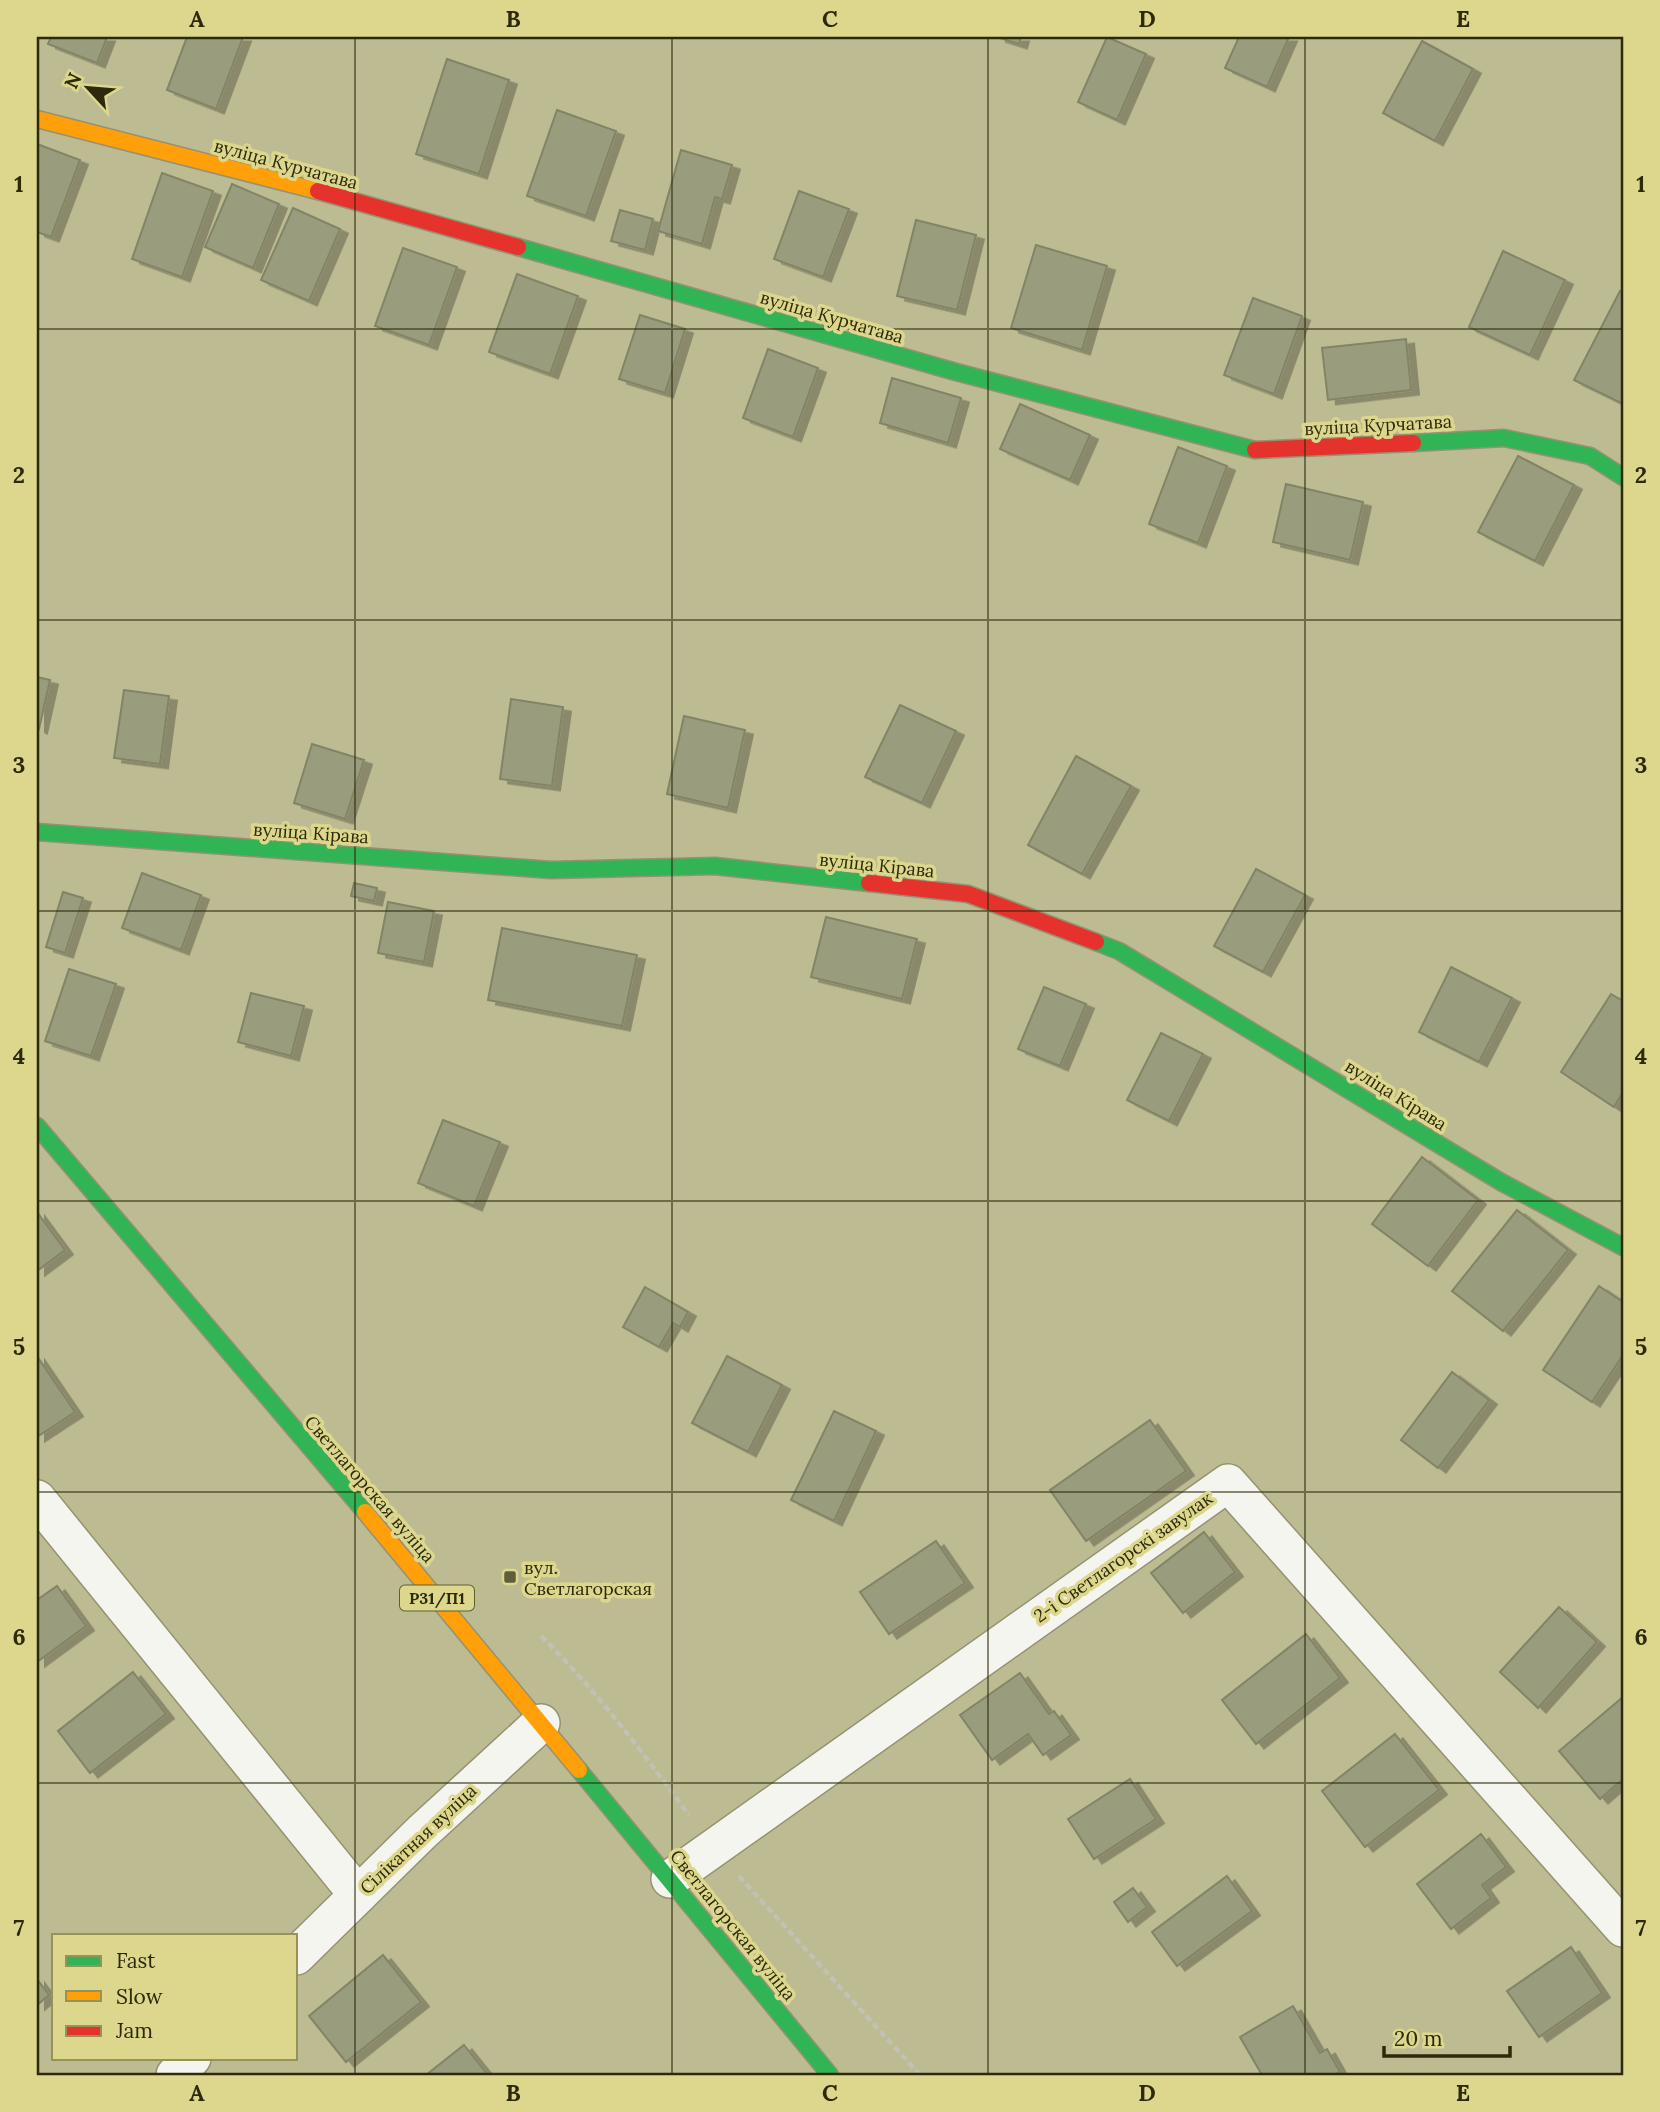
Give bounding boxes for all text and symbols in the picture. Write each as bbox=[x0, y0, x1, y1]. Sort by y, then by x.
text: A bbox=[189, 4, 205, 33]
text: B bbox=[505, 4, 521, 33]
text: C bbox=[822, 4, 838, 33]
text: D bbox=[1138, 4, 1156, 33]
text: E bbox=[1456, 4, 1470, 33]
north arrow bbox=[52, 52, 122, 122]
text: N bbox=[59, 68, 87, 92]
street label: вуліца Курчатава bbox=[212, 134, 360, 194]
text: 1 bbox=[14, 169, 24, 198]
text: 1 bbox=[1636, 169, 1646, 198]
street label: вуліца Курчатава bbox=[758, 286, 906, 348]
street label: вуліца Курчатава bbox=[1304, 410, 1452, 440]
text: 2 bbox=[13, 460, 25, 489]
text: 2 bbox=[1635, 460, 1647, 489]
text: 3 bbox=[13, 750, 25, 779]
text: 3 bbox=[1635, 750, 1647, 779]
street label: вуліца Кірава bbox=[252, 817, 370, 849]
street label: вуліца Кірава bbox=[818, 848, 936, 882]
text: 4 bbox=[13, 1041, 25, 1070]
text: 4 bbox=[1635, 1041, 1647, 1070]
street label: вуліца Кірава bbox=[1341, 1055, 1451, 1135]
text: 5 bbox=[13, 1332, 25, 1361]
text: 5 bbox=[1635, 1332, 1647, 1361]
street label: Светлагорская вуліца bbox=[300, 1411, 440, 1567]
street label: 2-і Светлагорскі завулак bbox=[1029, 1486, 1217, 1627]
place label: вул. Светлагорская bbox=[524, 1556, 652, 1600]
marker: вул. Светлагорская bbox=[502, 1569, 518, 1585]
road number: Р31/П1 bbox=[400, 1586, 474, 1610]
text: 6 bbox=[12, 1622, 26, 1651]
text: 6 bbox=[1634, 1622, 1648, 1651]
street label: Сілікатная вуліца bbox=[355, 1779, 481, 1899]
street label: Светлагорская вуліца bbox=[665, 1845, 801, 2005]
text: 7 bbox=[14, 1913, 25, 1942]
text: 7 bbox=[1636, 1913, 1647, 1942]
legend bbox=[52, 1934, 298, 2060]
text: Fast bbox=[116, 1947, 156, 1974]
text: Slow bbox=[116, 1983, 163, 2010]
scale bar bbox=[1384, 2014, 1510, 2058]
text: Jam bbox=[115, 2017, 153, 2044]
text: 20 m bbox=[1394, 2025, 1443, 2052]
text: A bbox=[189, 2078, 205, 2107]
text: B bbox=[505, 2078, 521, 2107]
text: C bbox=[822, 2078, 838, 2107]
text: D bbox=[1138, 2078, 1156, 2107]
text: E bbox=[1456, 2078, 1470, 2107]

